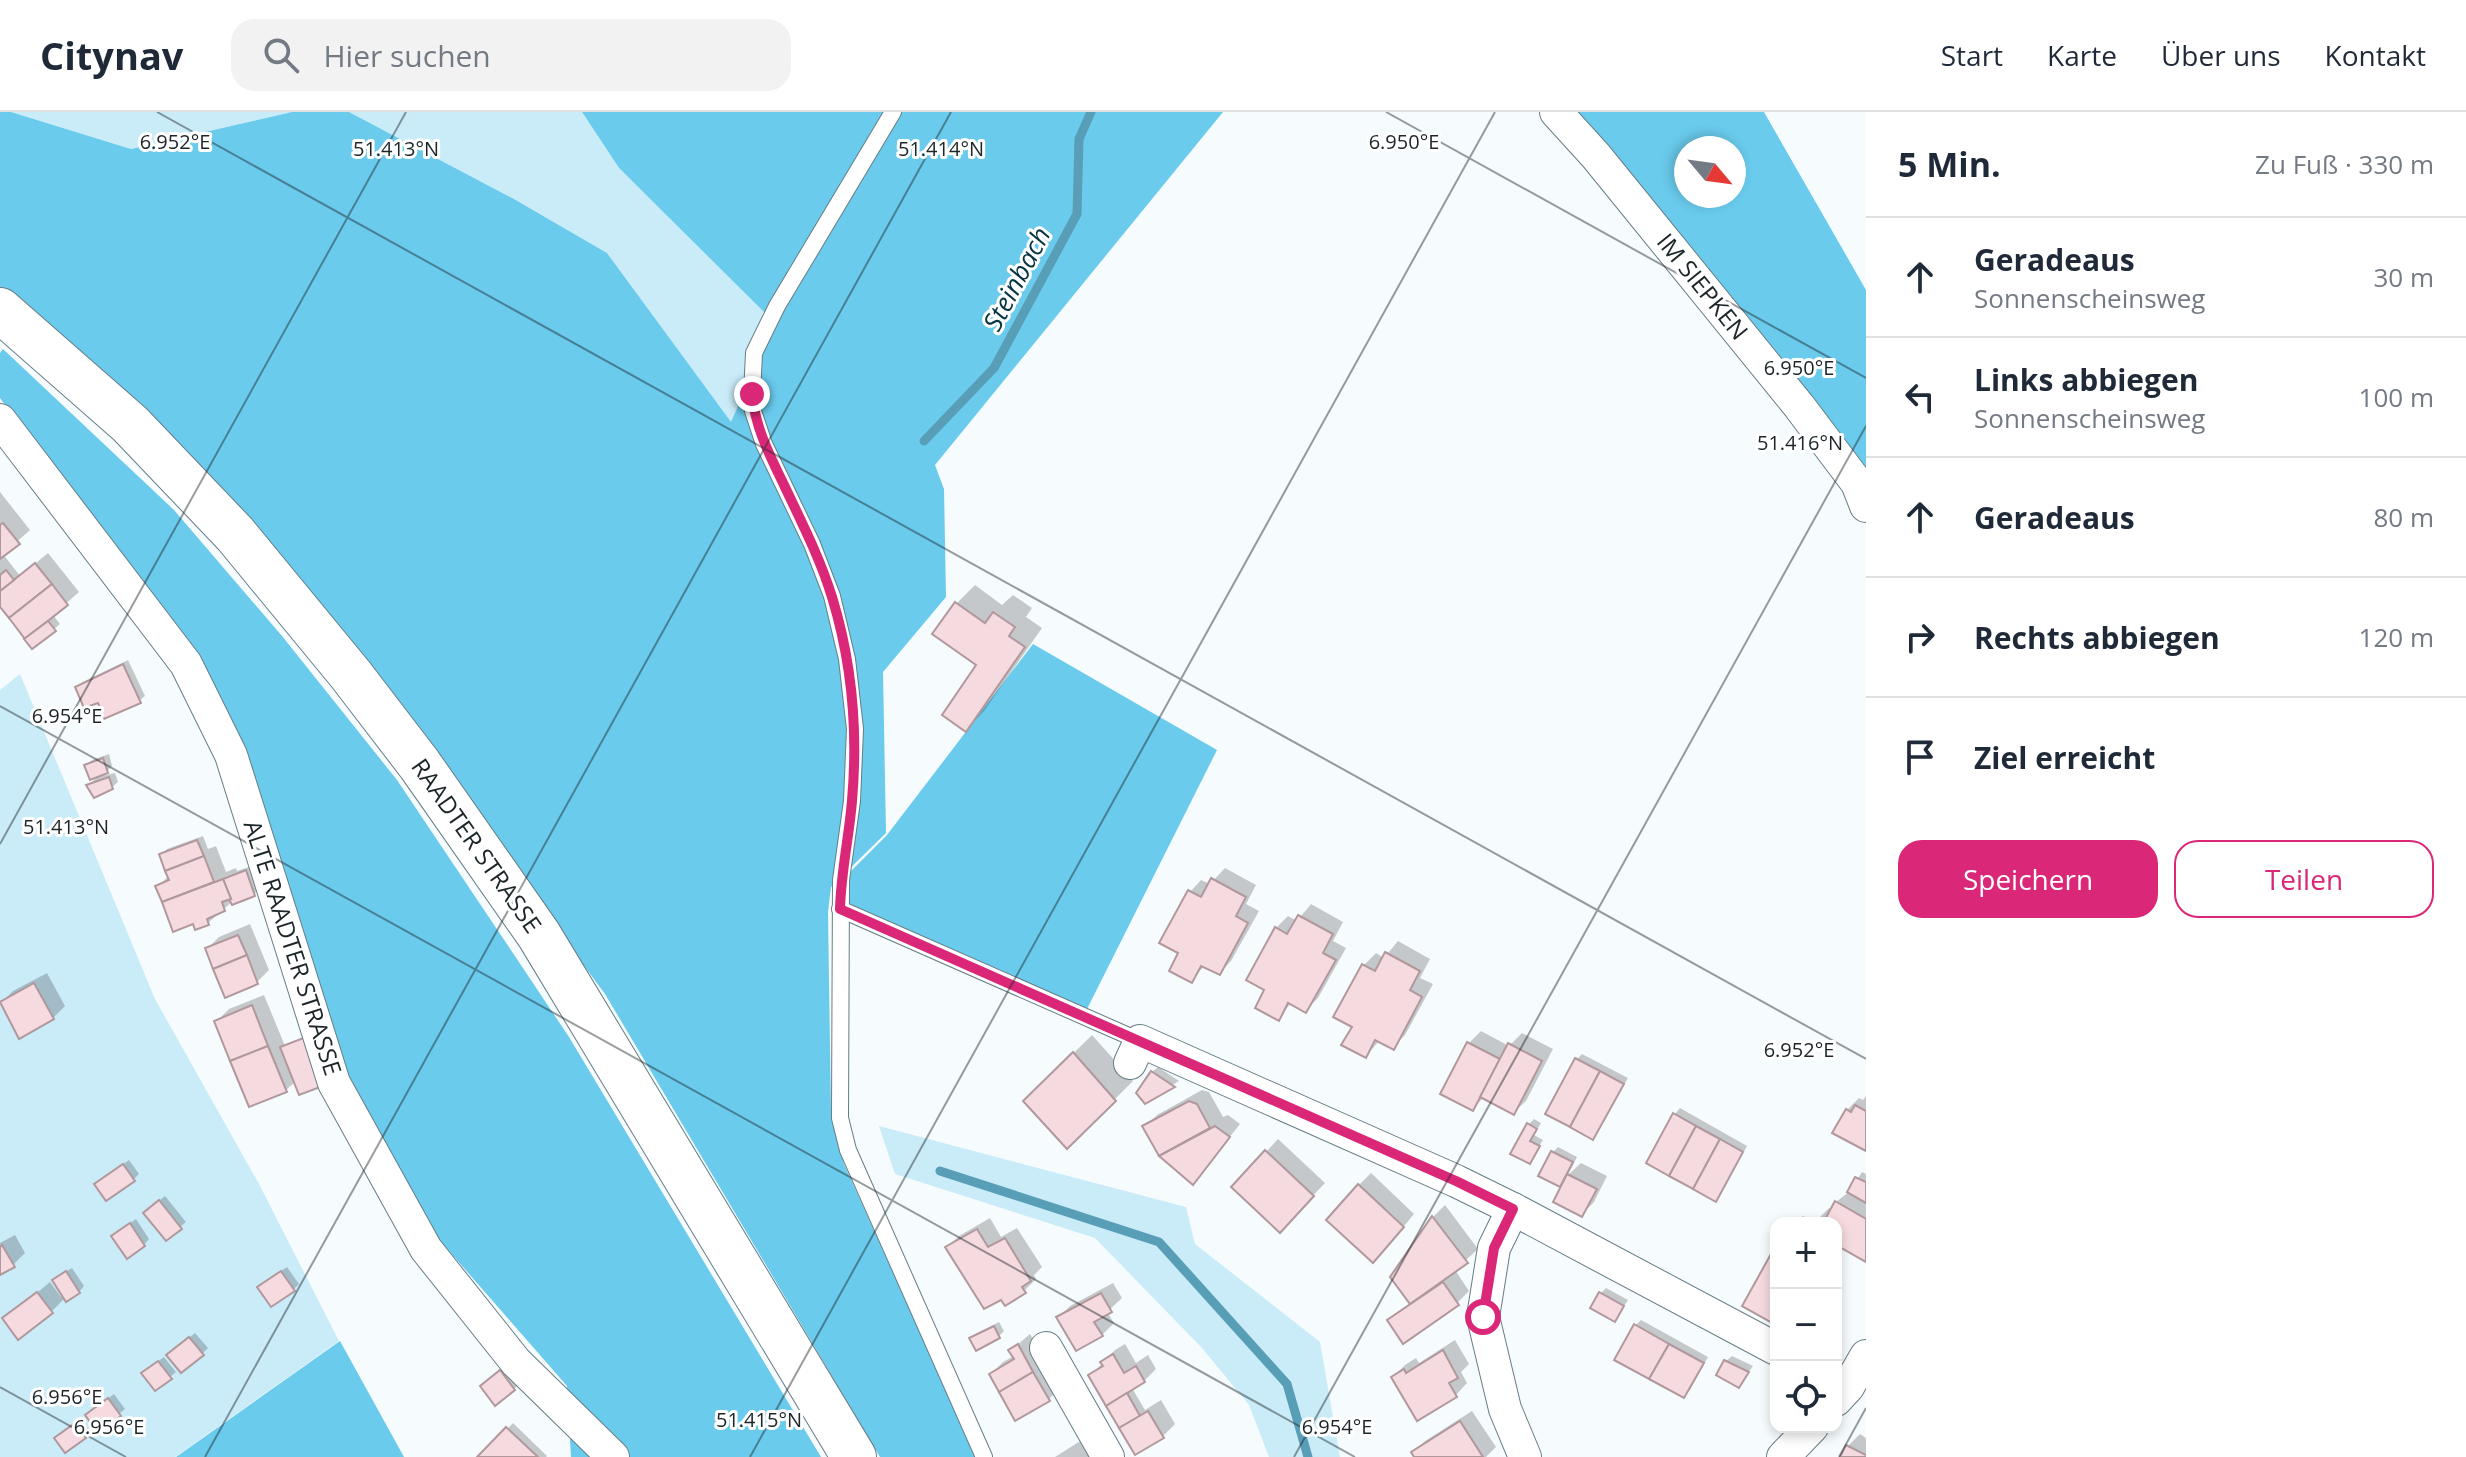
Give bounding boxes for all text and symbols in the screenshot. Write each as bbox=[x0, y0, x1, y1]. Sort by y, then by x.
search box bbox=[231, 19, 791, 91]
text: Citynav bbox=[40, 29, 183, 81]
icon: search bbox=[259, 33, 303, 77]
text: Hier suchen bbox=[323, 35, 491, 76]
text: Start bbox=[1941, 36, 2003, 74]
text: Karte bbox=[2047, 36, 2117, 74]
text: Über uns bbox=[2161, 36, 2281, 74]
text: Kontakt bbox=[2325, 36, 2426, 74]
text: 6.952°E bbox=[140, 128, 210, 155]
text: 6.950°E bbox=[1369, 128, 1439, 155]
text: 51.413°N bbox=[353, 135, 439, 162]
text: 51.414°N bbox=[898, 135, 984, 162]
north arrow bbox=[1674, 136, 1746, 208]
text: 5 Min. bbox=[1898, 141, 2001, 187]
text: Zu Fuß · 330 m bbox=[2255, 146, 2434, 182]
water label: Steinbach bbox=[974, 220, 1058, 337]
street label: IM SIEPKEN bbox=[1650, 226, 1756, 346]
text: Geradeaus bbox=[1974, 239, 2135, 280]
icon: ahead bbox=[1898, 255, 1942, 299]
text: 30 m bbox=[2373, 259, 2434, 295]
text: Sonnenscheinsweg bbox=[1974, 280, 2206, 316]
text: 6.950°E bbox=[1764, 354, 1834, 381]
text: Links abbiegen bbox=[1974, 359, 2199, 400]
icon: left bbox=[1898, 375, 1942, 419]
route end bbox=[734, 376, 770, 412]
text: 100 m bbox=[2359, 379, 2434, 415]
text: Sonnenscheinsweg bbox=[1974, 400, 2206, 436]
text: 51.416°N bbox=[1757, 429, 1843, 456]
icon: ahead bbox=[1898, 495, 1942, 539]
text: Geradeaus bbox=[1974, 497, 2135, 538]
text: 80 m bbox=[2373, 499, 2434, 535]
icon: right bbox=[1898, 615, 1942, 659]
text: Rechts abbiegen bbox=[1974, 617, 2220, 658]
text: 120 m bbox=[2359, 619, 2434, 655]
text: 6.954°E bbox=[32, 702, 102, 729]
icon: arrive bbox=[1898, 735, 1942, 779]
text: Ziel erreicht bbox=[1974, 737, 2155, 778]
street label: RAADTER STRASSE bbox=[405, 751, 550, 939]
text: 51.413°N bbox=[23, 813, 109, 840]
street label: ALTE RAADTER STRASSE bbox=[237, 816, 350, 1079]
button: Speichern bbox=[1898, 840, 2158, 918]
button: Teilen bbox=[2174, 840, 2434, 918]
text: 6.952°E bbox=[1764, 1036, 1834, 1063]
map controls bbox=[1770, 1217, 1842, 1433]
button: + bbox=[1770, 1217, 1842, 1289]
button: − bbox=[1770, 1289, 1842, 1361]
route start bbox=[1465, 1299, 1501, 1335]
button: locate bbox=[1770, 1361, 1842, 1433]
text: 6.956°E bbox=[32, 1383, 102, 1410]
text: 51.415°N bbox=[716, 1406, 802, 1433]
text: 6.956°E bbox=[74, 1413, 144, 1440]
text: 6.954°E bbox=[1302, 1413, 1372, 1440]

